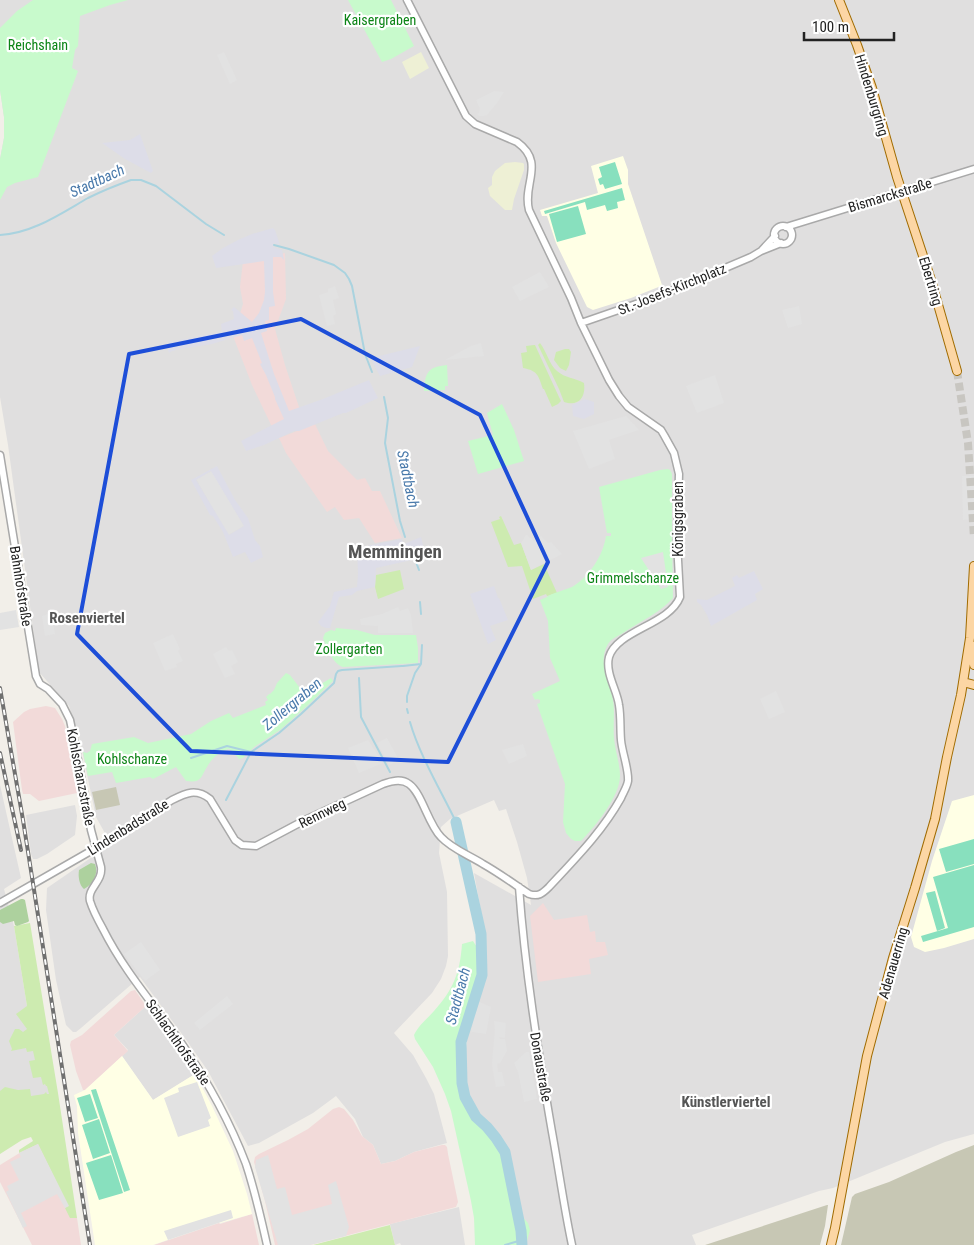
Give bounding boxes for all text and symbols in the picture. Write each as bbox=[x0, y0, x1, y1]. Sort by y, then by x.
scale bar bbox=[804, 10, 894, 42]
park label: Kaisergraben bbox=[344, 12, 416, 28]
text: 100 m bbox=[812, 18, 849, 36]
park label: Reichshain bbox=[8, 37, 68, 53]
street label: Hindenburgring bbox=[852, 52, 892, 138]
water label: Stadtbach bbox=[67, 161, 127, 201]
street label: Bismarckstraße bbox=[846, 175, 934, 215]
street label: Ebertring bbox=[916, 255, 946, 307]
street label: St.-Josefs-Kirchplatz bbox=[616, 260, 728, 318]
water label: Stadtbach bbox=[393, 449, 423, 509]
street label: Königsgraben bbox=[670, 481, 686, 557]
district label: Memmingen bbox=[348, 540, 442, 563]
street label: Bahnhofstraße bbox=[7, 545, 35, 628]
park label: Grimmelschanze bbox=[587, 570, 680, 586]
district label: Rosenviertel bbox=[49, 609, 125, 627]
park label: Zollergarten bbox=[315, 641, 383, 657]
water label: Zollergraben bbox=[258, 674, 325, 735]
street label: Kohlschanzstraße bbox=[64, 727, 98, 827]
park label: Kohlschanze bbox=[97, 751, 168, 767]
street label: Lindenbadstraße bbox=[84, 795, 172, 858]
street label: Rennweg bbox=[296, 795, 348, 831]
street label: Adenauerring bbox=[875, 925, 911, 1001]
water label: Stadtbach bbox=[442, 966, 474, 1026]
street label: Schlachthofstraße bbox=[142, 996, 214, 1088]
street label: Donaustraße bbox=[527, 1031, 555, 1103]
district label: Künstlerviertel bbox=[682, 1093, 770, 1111]

